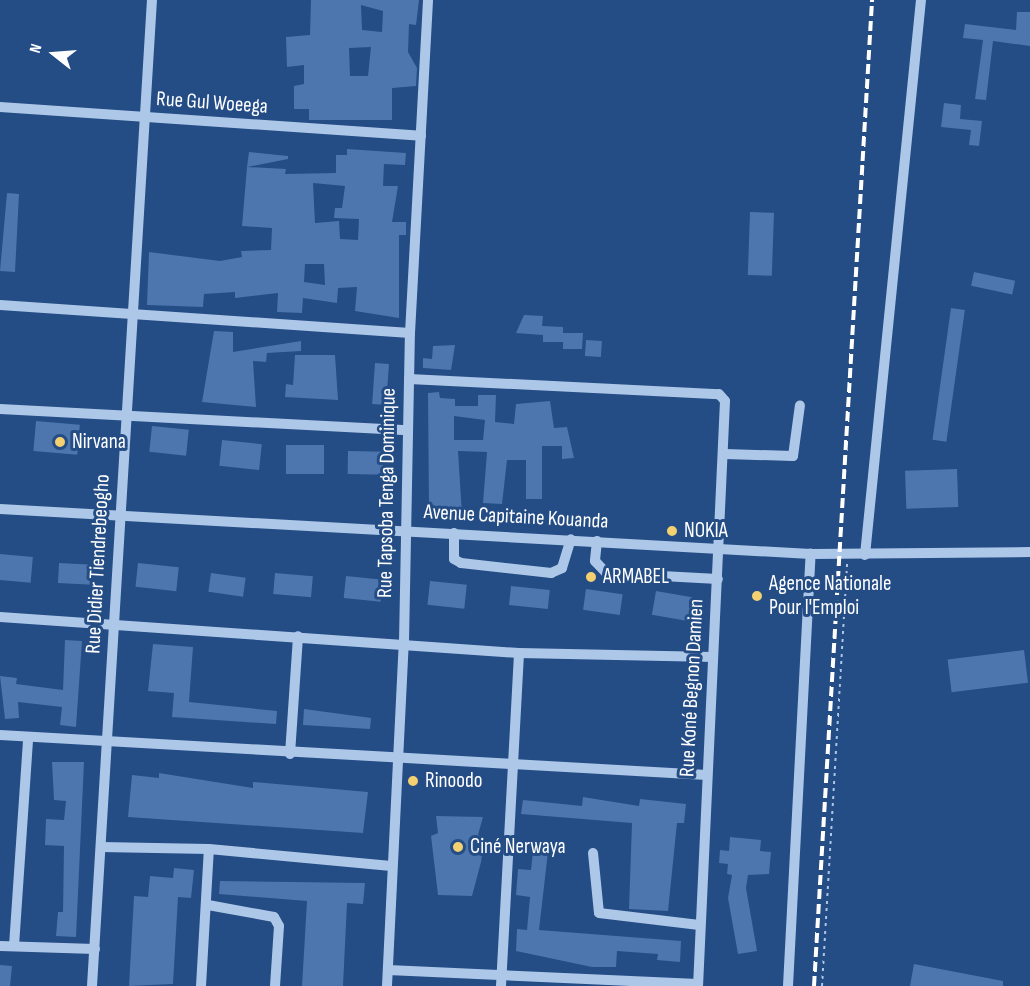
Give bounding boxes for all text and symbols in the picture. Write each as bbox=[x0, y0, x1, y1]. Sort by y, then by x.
north arrow bbox=[24, 24, 84, 84]
text: N bbox=[26, 42, 47, 55]
street label: Rue Gul Woeega bbox=[155, 87, 269, 119]
street label: Rue Tapsoba Tenga Dominique bbox=[373, 388, 401, 598]
place label: Nirvana bbox=[72, 429, 126, 455]
marker: Nirvana bbox=[53, 435, 67, 449]
street label: Rue Didier Tiendrebeogho bbox=[81, 474, 115, 654]
street label: Avenue Capitaine Kouanda bbox=[423, 500, 609, 534]
place label: NOKIA bbox=[684, 518, 728, 544]
marker: NOKIA bbox=[665, 524, 679, 538]
place label: ARMABEL bbox=[603, 564, 669, 590]
marker: ARMABEL bbox=[584, 570, 598, 584]
place label: Agence Nationale Pour l'Emploi bbox=[769, 571, 891, 621]
marker: Agence Nationale Pour l'Emploi bbox=[750, 589, 764, 603]
street label: Rue Koné Begnon Damien bbox=[675, 598, 709, 778]
place label: Rinoodo bbox=[425, 768, 482, 794]
marker: Rinoodo bbox=[406, 774, 420, 788]
place label: Ciné Nerwaya bbox=[470, 834, 566, 860]
marker: Ciné Nerwaya bbox=[451, 840, 465, 854]

